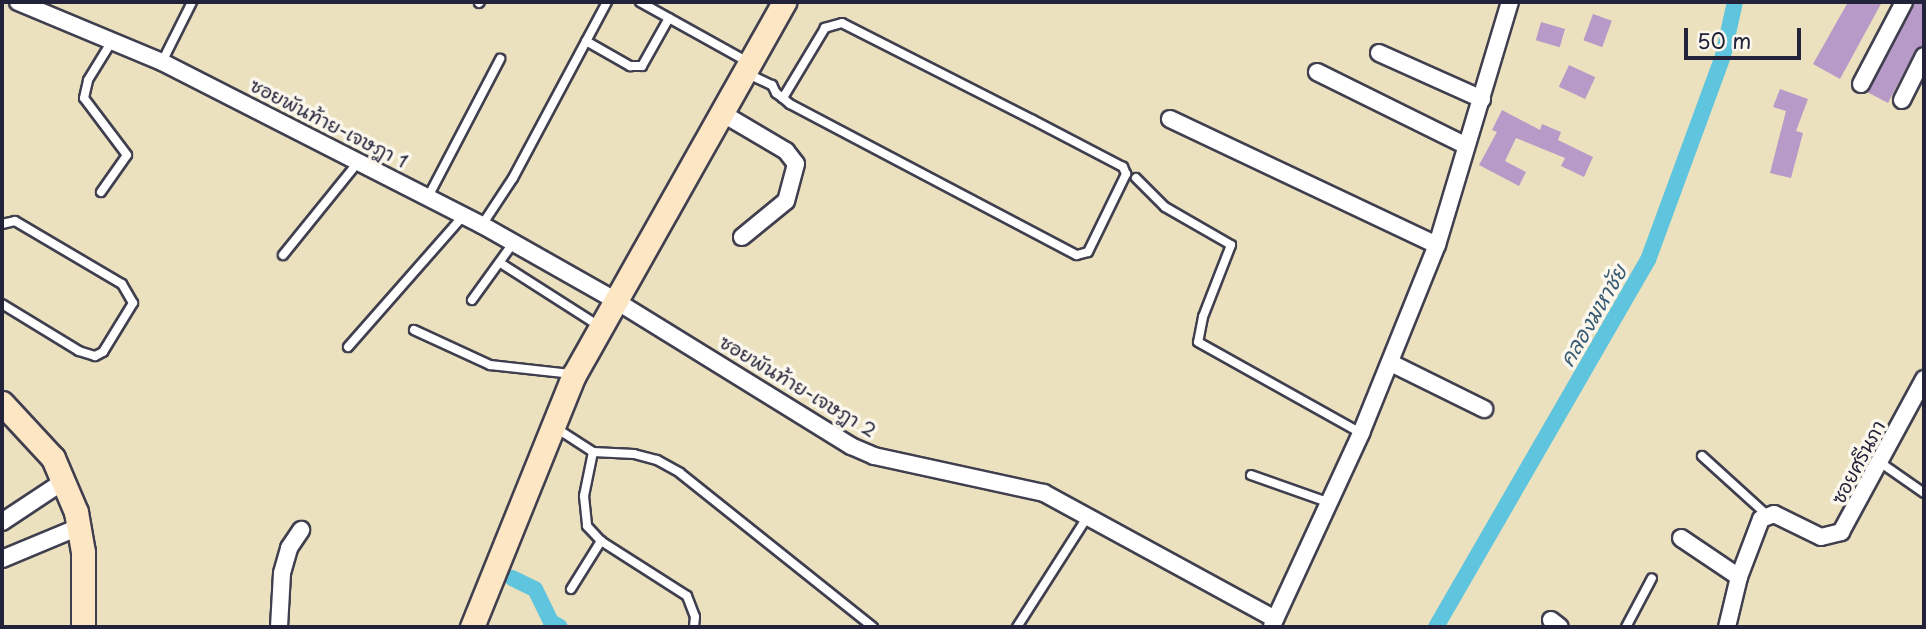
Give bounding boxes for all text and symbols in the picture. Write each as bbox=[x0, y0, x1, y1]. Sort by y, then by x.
scale bar bbox=[1688, 14, 1805, 58]
text: 50 m bbox=[1697, 24, 1751, 56]
street label: ซอยพันท้าย-เจษฎา 1 bbox=[246, 73, 412, 173]
water label: คลองมหาชัย bbox=[1553, 260, 1631, 370]
street label: ซอยพันท้าย-เจษฎา 2 bbox=[715, 330, 881, 442]
street label: ซอยศรีนภา bbox=[1826, 416, 1890, 508]

